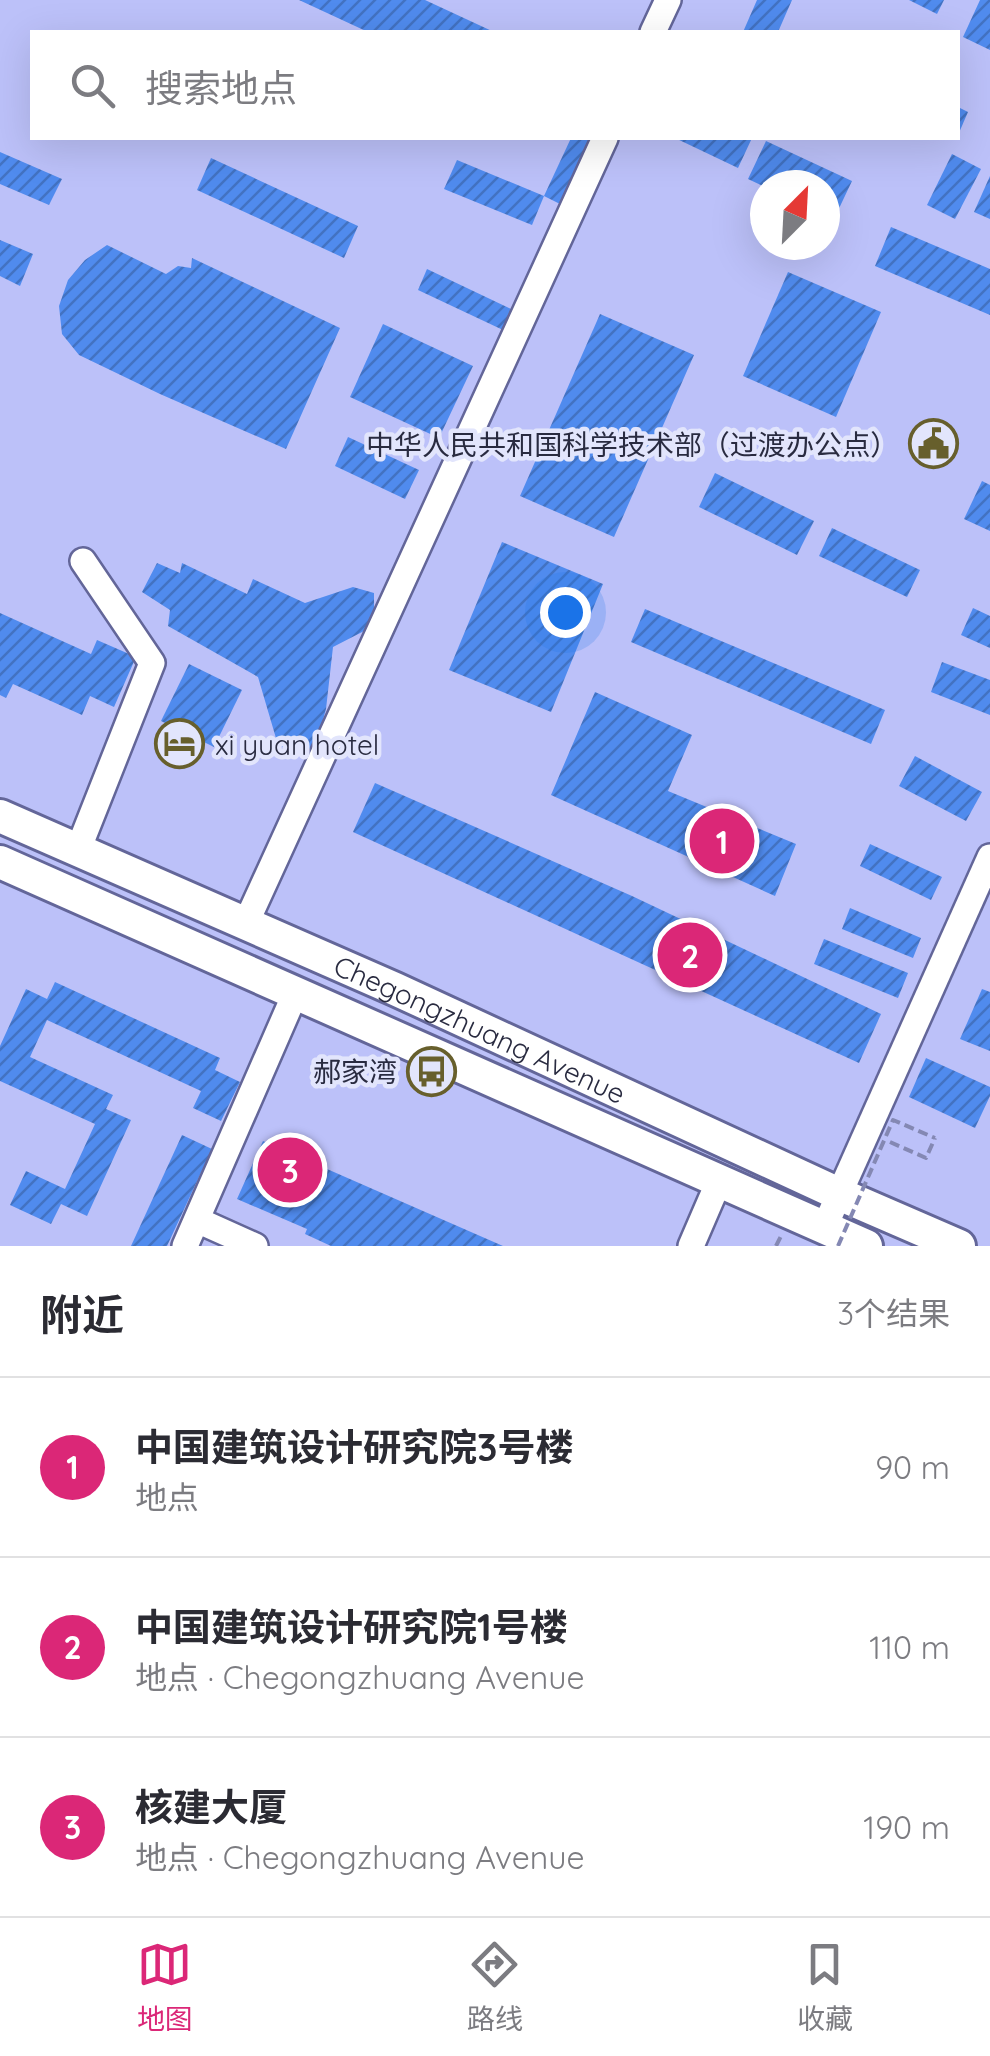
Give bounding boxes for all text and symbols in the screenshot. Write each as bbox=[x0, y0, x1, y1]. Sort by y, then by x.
search box bbox=[30, 30, 960, 140]
icon: search bbox=[65, 58, 120, 113]
text: 搜索地点 bbox=[145, 64, 297, 112]
north arrow bbox=[750, 170, 840, 260]
public building icon: 中华人民共和国科学技术部（过渡办公点） bbox=[907, 418, 959, 470]
place label: 中华人民共和国科学技术部（过渡办公点） bbox=[366, 427, 898, 462]
your location bbox=[540, 587, 591, 638]
hotel icon: xi yuan hotel bbox=[154, 718, 206, 770]
place label: xi yuan hotel bbox=[215, 727, 379, 762]
pin: 1 bbox=[690, 804, 754, 878]
pin: 2 bbox=[658, 918, 722, 992]
street label: Chegongzhuang Avenue bbox=[329, 947, 631, 1111]
bus stop icon: 郝家湾 bbox=[406, 1045, 458, 1097]
place label: 郝家湾 bbox=[313, 1054, 397, 1089]
pin: 3 bbox=[258, 1132, 322, 1208]
text: 附近 bbox=[40, 1288, 124, 1341]
text: 3个结果 bbox=[837, 1293, 950, 1333]
text: 中国建筑设计研究院3号楼 bbox=[135, 1423, 573, 1471]
text: 1 bbox=[66, 1447, 79, 1487]
text: 90 m bbox=[875, 1447, 950, 1487]
text: 地点 bbox=[135, 1477, 199, 1517]
text: 中国建筑设计研究院1号楼 bbox=[135, 1603, 568, 1651]
text: 2 bbox=[63, 1627, 82, 1667]
text: 110 m bbox=[869, 1627, 950, 1667]
text: 地点 · Chegongzhuang Avenue bbox=[135, 1657, 585, 1697]
text: 核建大厦 bbox=[135, 1783, 287, 1831]
text: 3 bbox=[64, 1807, 81, 1847]
text: 190 m bbox=[863, 1807, 950, 1847]
text: 地点 · Chegongzhuang Avenue bbox=[135, 1837, 585, 1877]
tab: 地图 bbox=[137, 1937, 193, 2037]
tab: 路线 bbox=[467, 1937, 523, 2037]
tab: 收藏 bbox=[797, 1937, 853, 2037]

